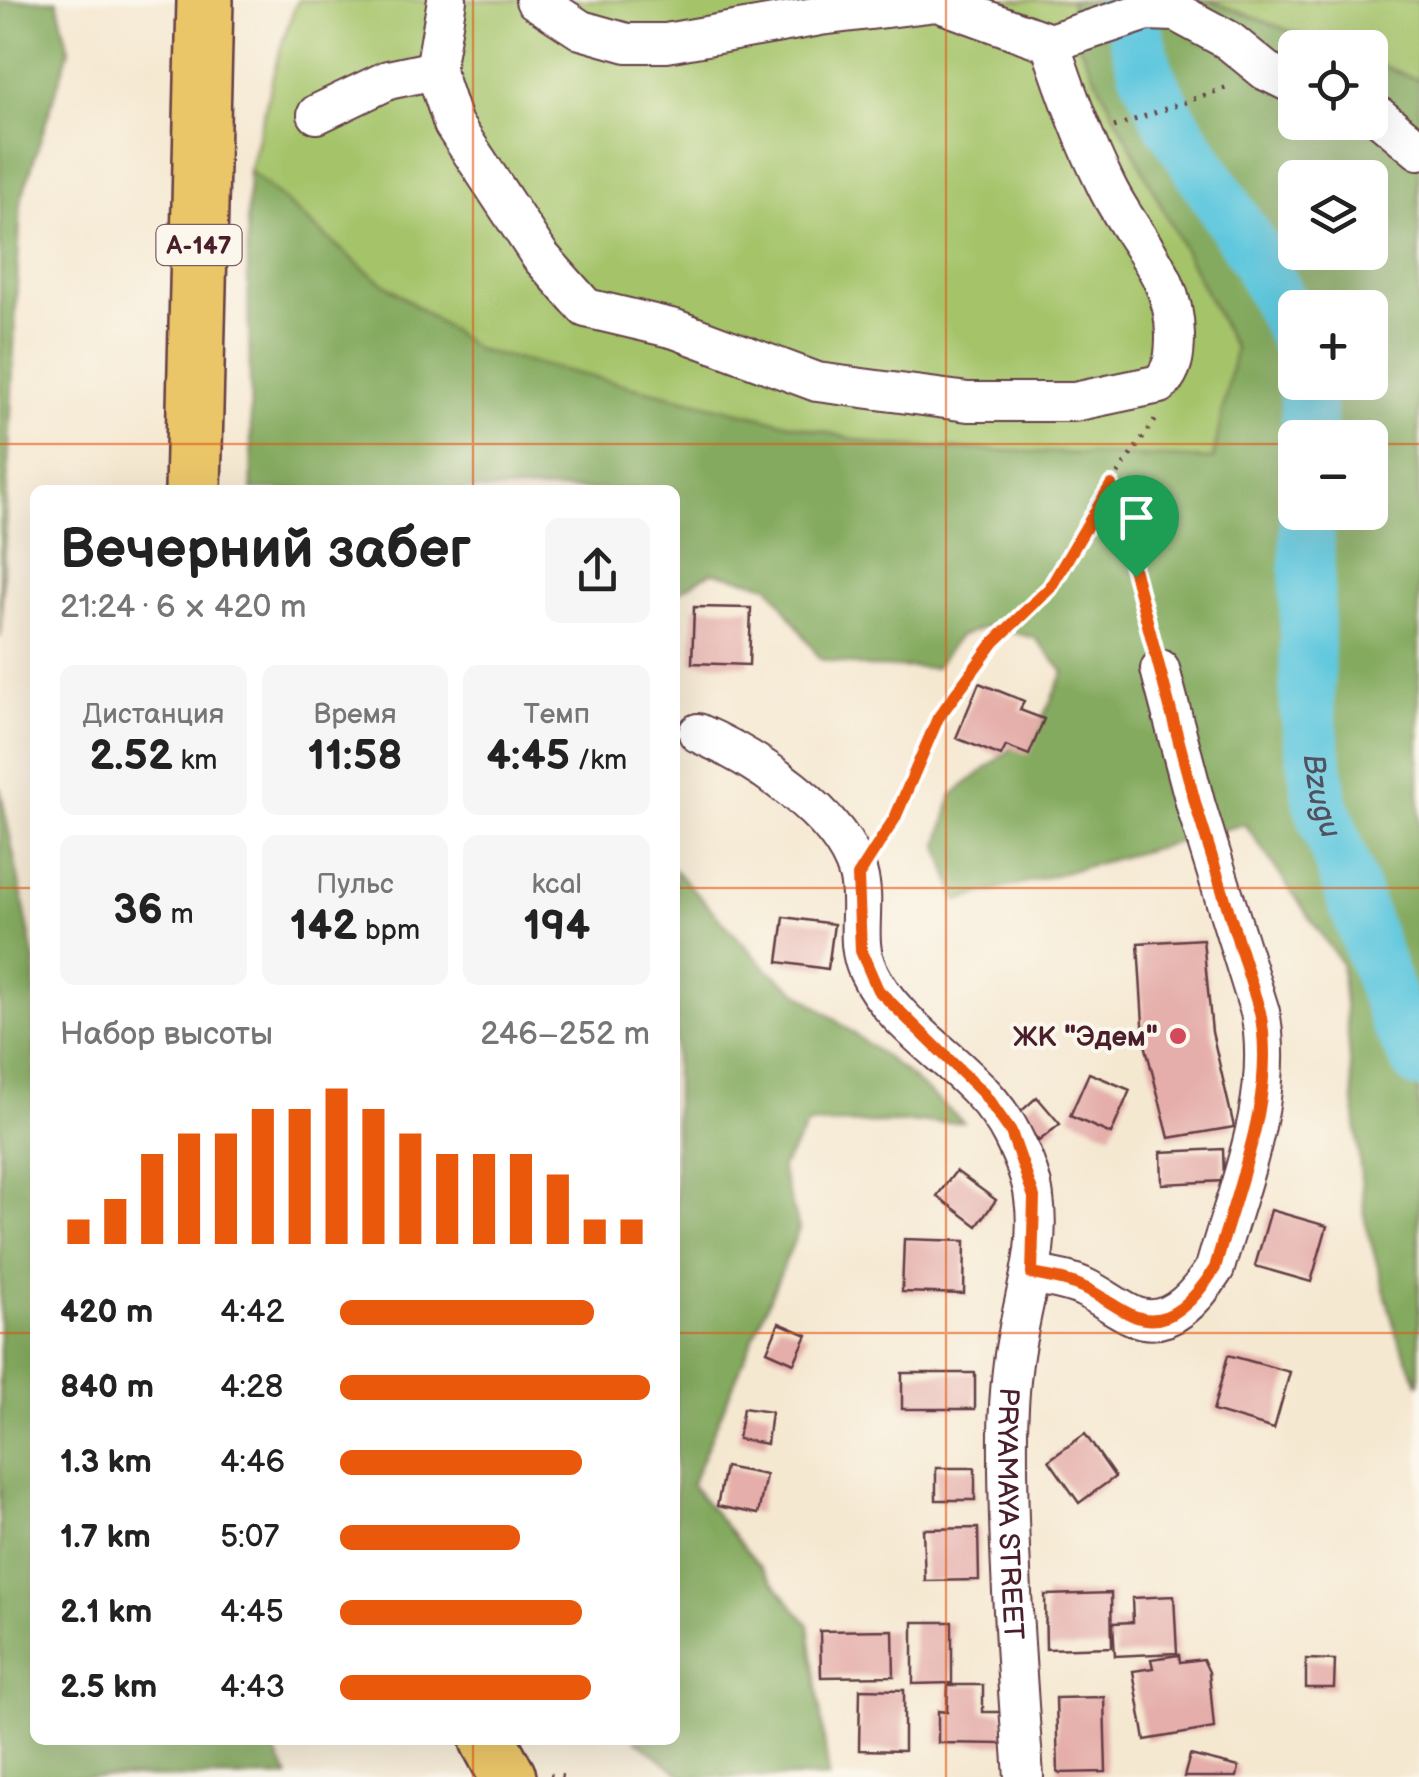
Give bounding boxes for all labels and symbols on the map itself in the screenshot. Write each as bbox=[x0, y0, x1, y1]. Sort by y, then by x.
road number: А-147 bbox=[156, 225, 242, 265]
pin bbox=[1094, 475, 1179, 578]
water label: Bzugu bbox=[1295, 752, 1349, 843]
place label: ЖК "Эдем" bbox=[1013, 1021, 1158, 1054]
marker: ЖК "Эдем" bbox=[1167, 1025, 1189, 1047]
street label: PRYAMAYA STREET bbox=[990, 1386, 1030, 1641]

